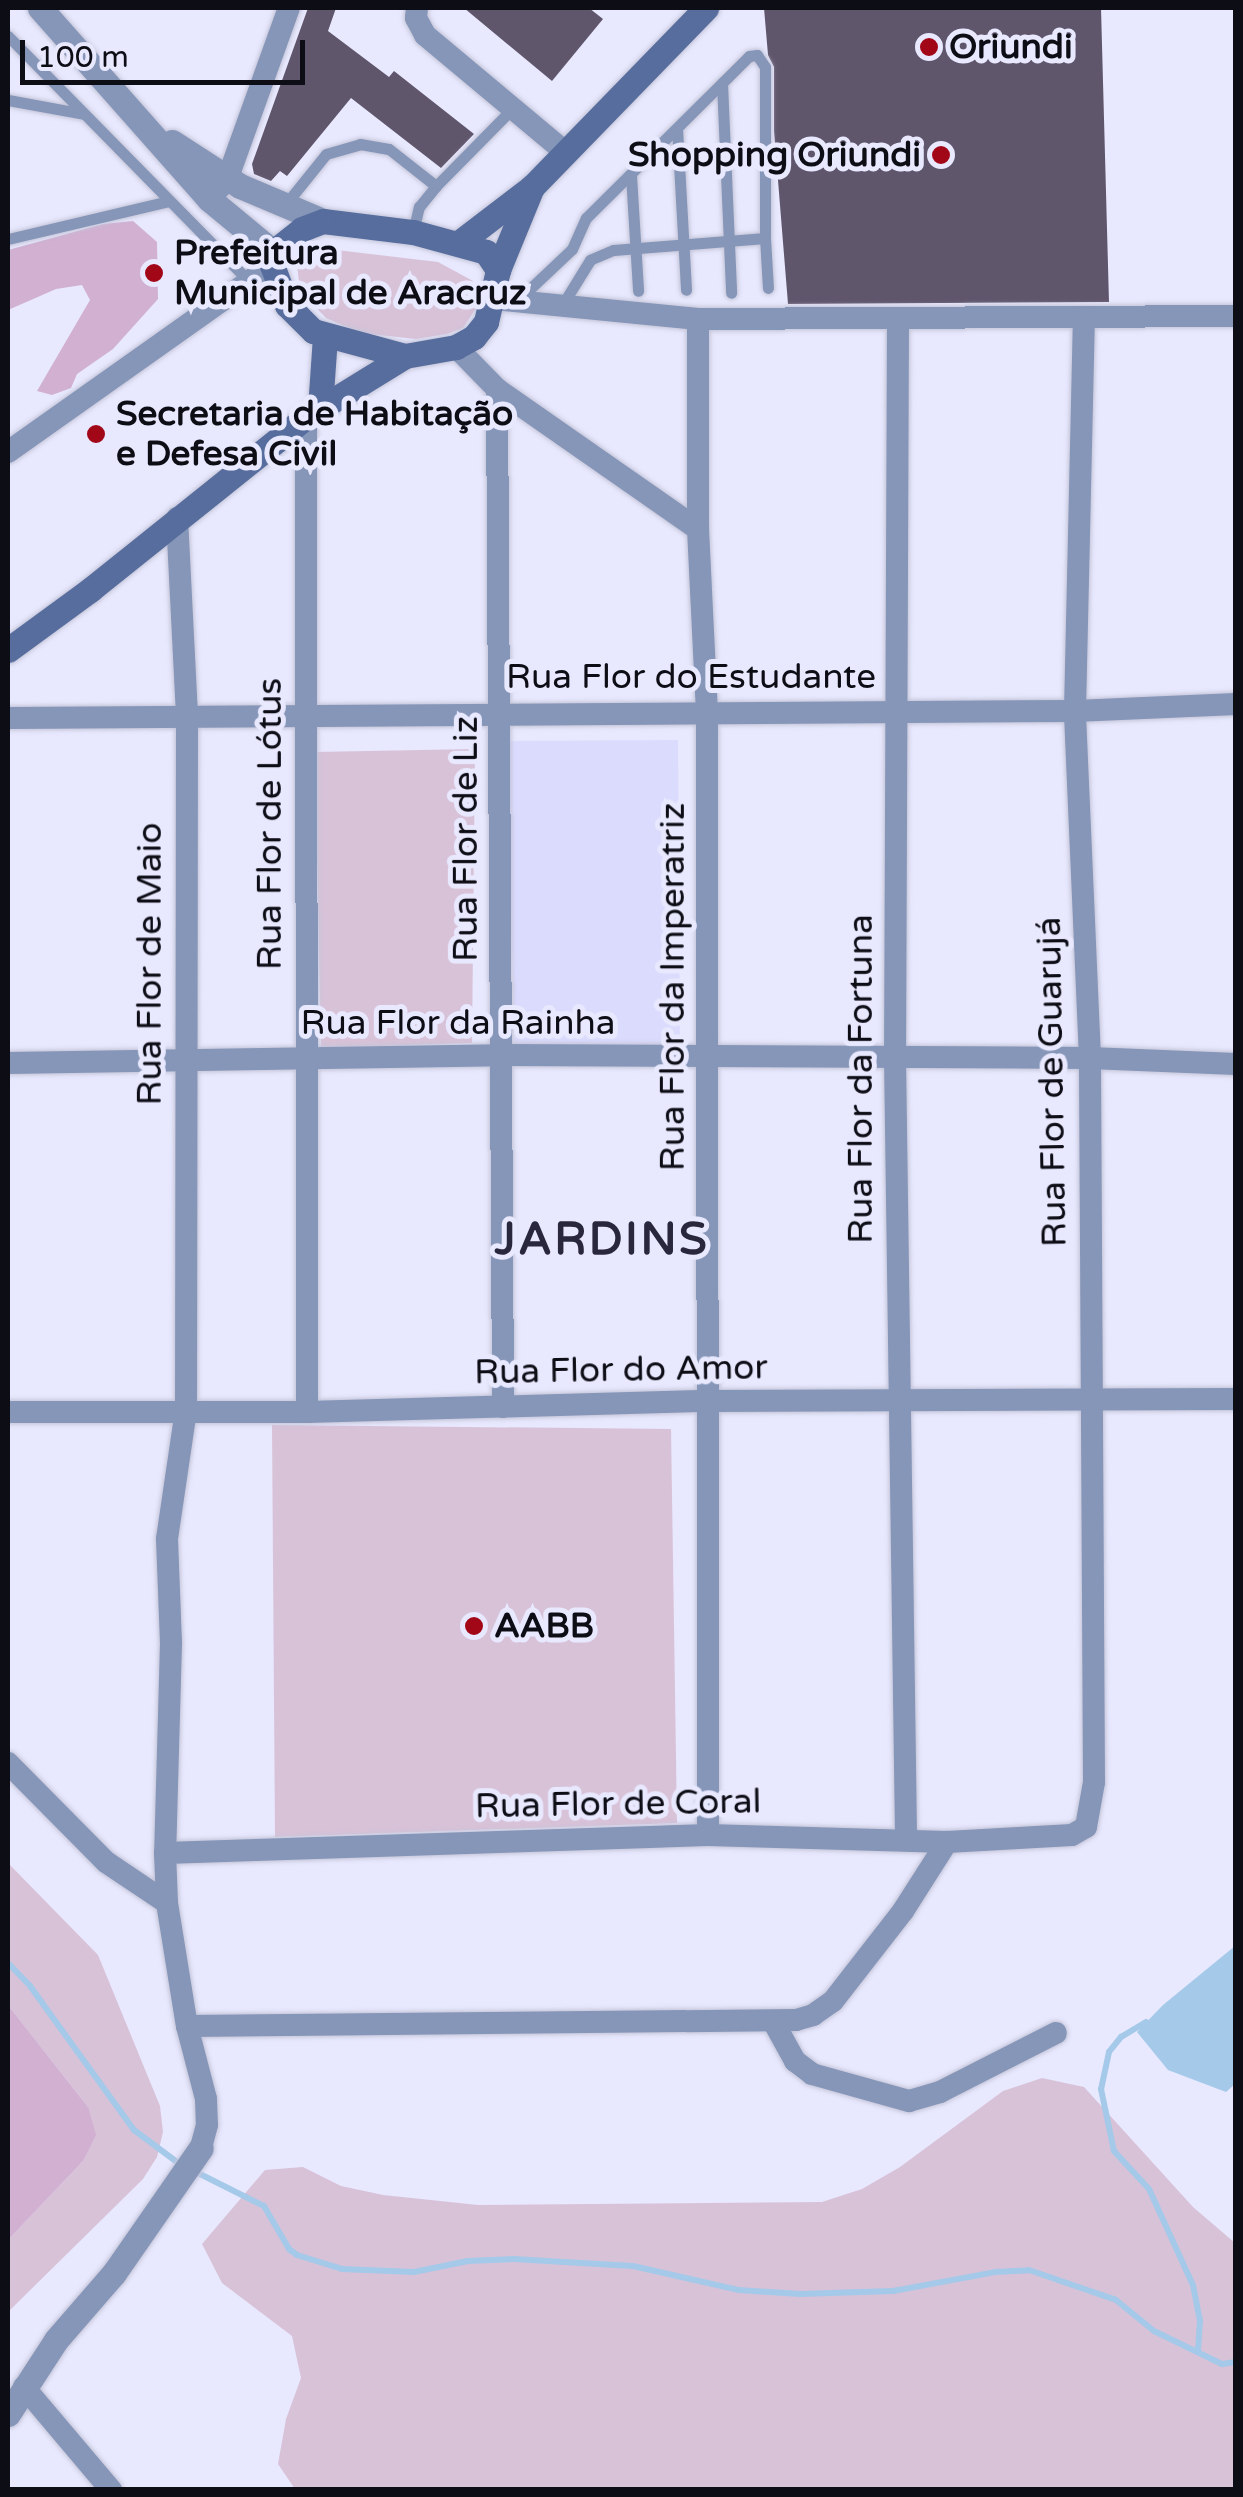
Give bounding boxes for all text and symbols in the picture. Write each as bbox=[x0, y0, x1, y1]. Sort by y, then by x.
scale bar bbox=[25, 20, 310, 82]
place label: Oriundi bbox=[949, 26, 1073, 68]
marker: Oriundi bbox=[918, 36, 940, 58]
text: 100 m bbox=[37, 39, 129, 76]
place label: Shopping Oriundi bbox=[628, 134, 921, 176]
marker: Shopping Oriundi bbox=[930, 144, 952, 166]
place label: Prefeitura Municipal de Aracruz bbox=[174, 232, 526, 314]
marker: Prefeitura Municipal de Aracruz bbox=[143, 262, 165, 284]
place label: Secretaria de Habitação e Defesa Civil bbox=[116, 393, 513, 475]
marker: Secretaria de Habitação e Defesa Civil bbox=[85, 423, 107, 445]
street label: Rua Flor do Estudante bbox=[506, 656, 876, 698]
street label: Rua Flor de Lótus bbox=[249, 678, 291, 970]
street label: Rua Flor de Liz bbox=[445, 716, 487, 962]
street label: Rua Flor da Imperatriz bbox=[652, 803, 694, 1171]
street label: Rua Flor de Maio bbox=[129, 822, 171, 1106]
street label: Rua Flor da Fortuna bbox=[840, 914, 882, 1244]
street label: Rua Flor de Guarujá bbox=[1028, 917, 1076, 1247]
street label: Rua Flor da Rainha bbox=[301, 1002, 615, 1044]
district label: JARDINS bbox=[495, 1214, 709, 1268]
street label: Rua Flor do Amor bbox=[474, 1346, 768, 1394]
place label: AABB bbox=[494, 1605, 594, 1647]
marker: AABB bbox=[463, 1615, 485, 1637]
street label: Rua Flor de Coral bbox=[474, 1781, 762, 1827]

